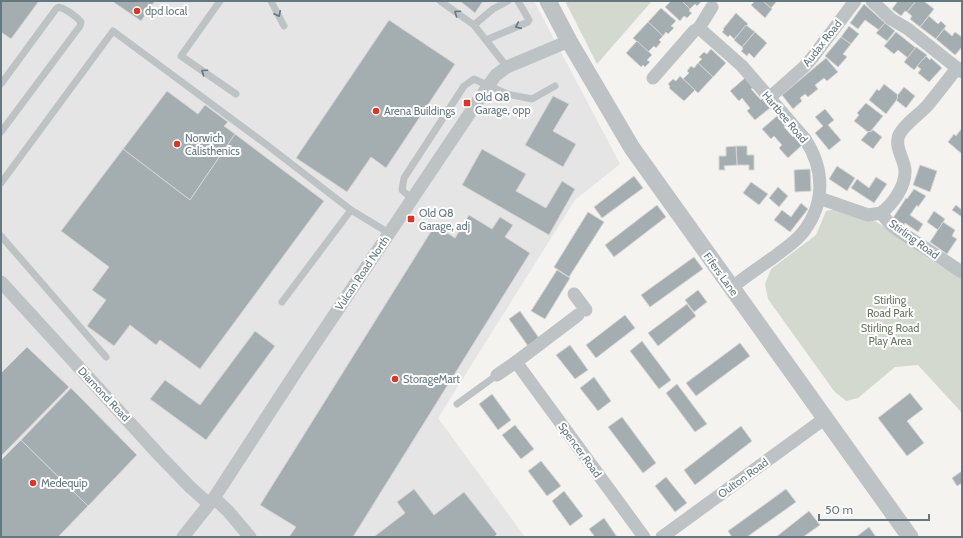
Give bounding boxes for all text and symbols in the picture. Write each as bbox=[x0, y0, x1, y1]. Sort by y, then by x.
place label: dpd local bbox=[145, 4, 188, 18]
marker: dpd local bbox=[132, 6, 142, 16]
one-way arrow bbox=[273, 9, 281, 17]
one-way arrow bbox=[454, 10, 461, 18]
street label: Audax Road bbox=[799, 17, 845, 69]
one-way arrow bbox=[514, 21, 522, 29]
one-way arrow bbox=[201, 69, 208, 77]
street label: Hartbee Road bbox=[759, 88, 811, 146]
place label: Old Q8 Garage, opp bbox=[475, 90, 531, 117]
marker: Old Q8 Garage, opp bbox=[462, 98, 472, 108]
place label: Arena Buildings bbox=[384, 104, 456, 118]
marker: Arena Buildings bbox=[371, 106, 381, 116]
place label: Norwich Calisthenics bbox=[185, 131, 240, 158]
marker: Norwich Calisthenics bbox=[172, 139, 182, 149]
place label: Old Q8 Garage, adj bbox=[419, 206, 470, 233]
marker: Old Q8 Garage, adj bbox=[406, 214, 416, 224]
street label: Stirling Road bbox=[886, 216, 942, 262]
street label: Vulcan Road North bbox=[332, 233, 392, 313]
street label: Fifers Lane bbox=[701, 250, 742, 299]
park label: Stirling Road Park bbox=[867, 293, 913, 320]
park label: Stirling Road Play Area bbox=[861, 321, 919, 348]
street label: Diamond Road bbox=[75, 364, 133, 424]
place label: StorageMart bbox=[403, 372, 460, 386]
marker: StorageMart bbox=[390, 374, 400, 384]
street label: Spencer Road bbox=[555, 420, 605, 480]
street label: Oulton Road bbox=[715, 455, 771, 501]
place label: Medequip bbox=[41, 476, 88, 490]
marker: Medequip bbox=[28, 478, 38, 488]
scale bar bbox=[819, 496, 929, 522]
text: 50 m bbox=[825, 502, 853, 517]

